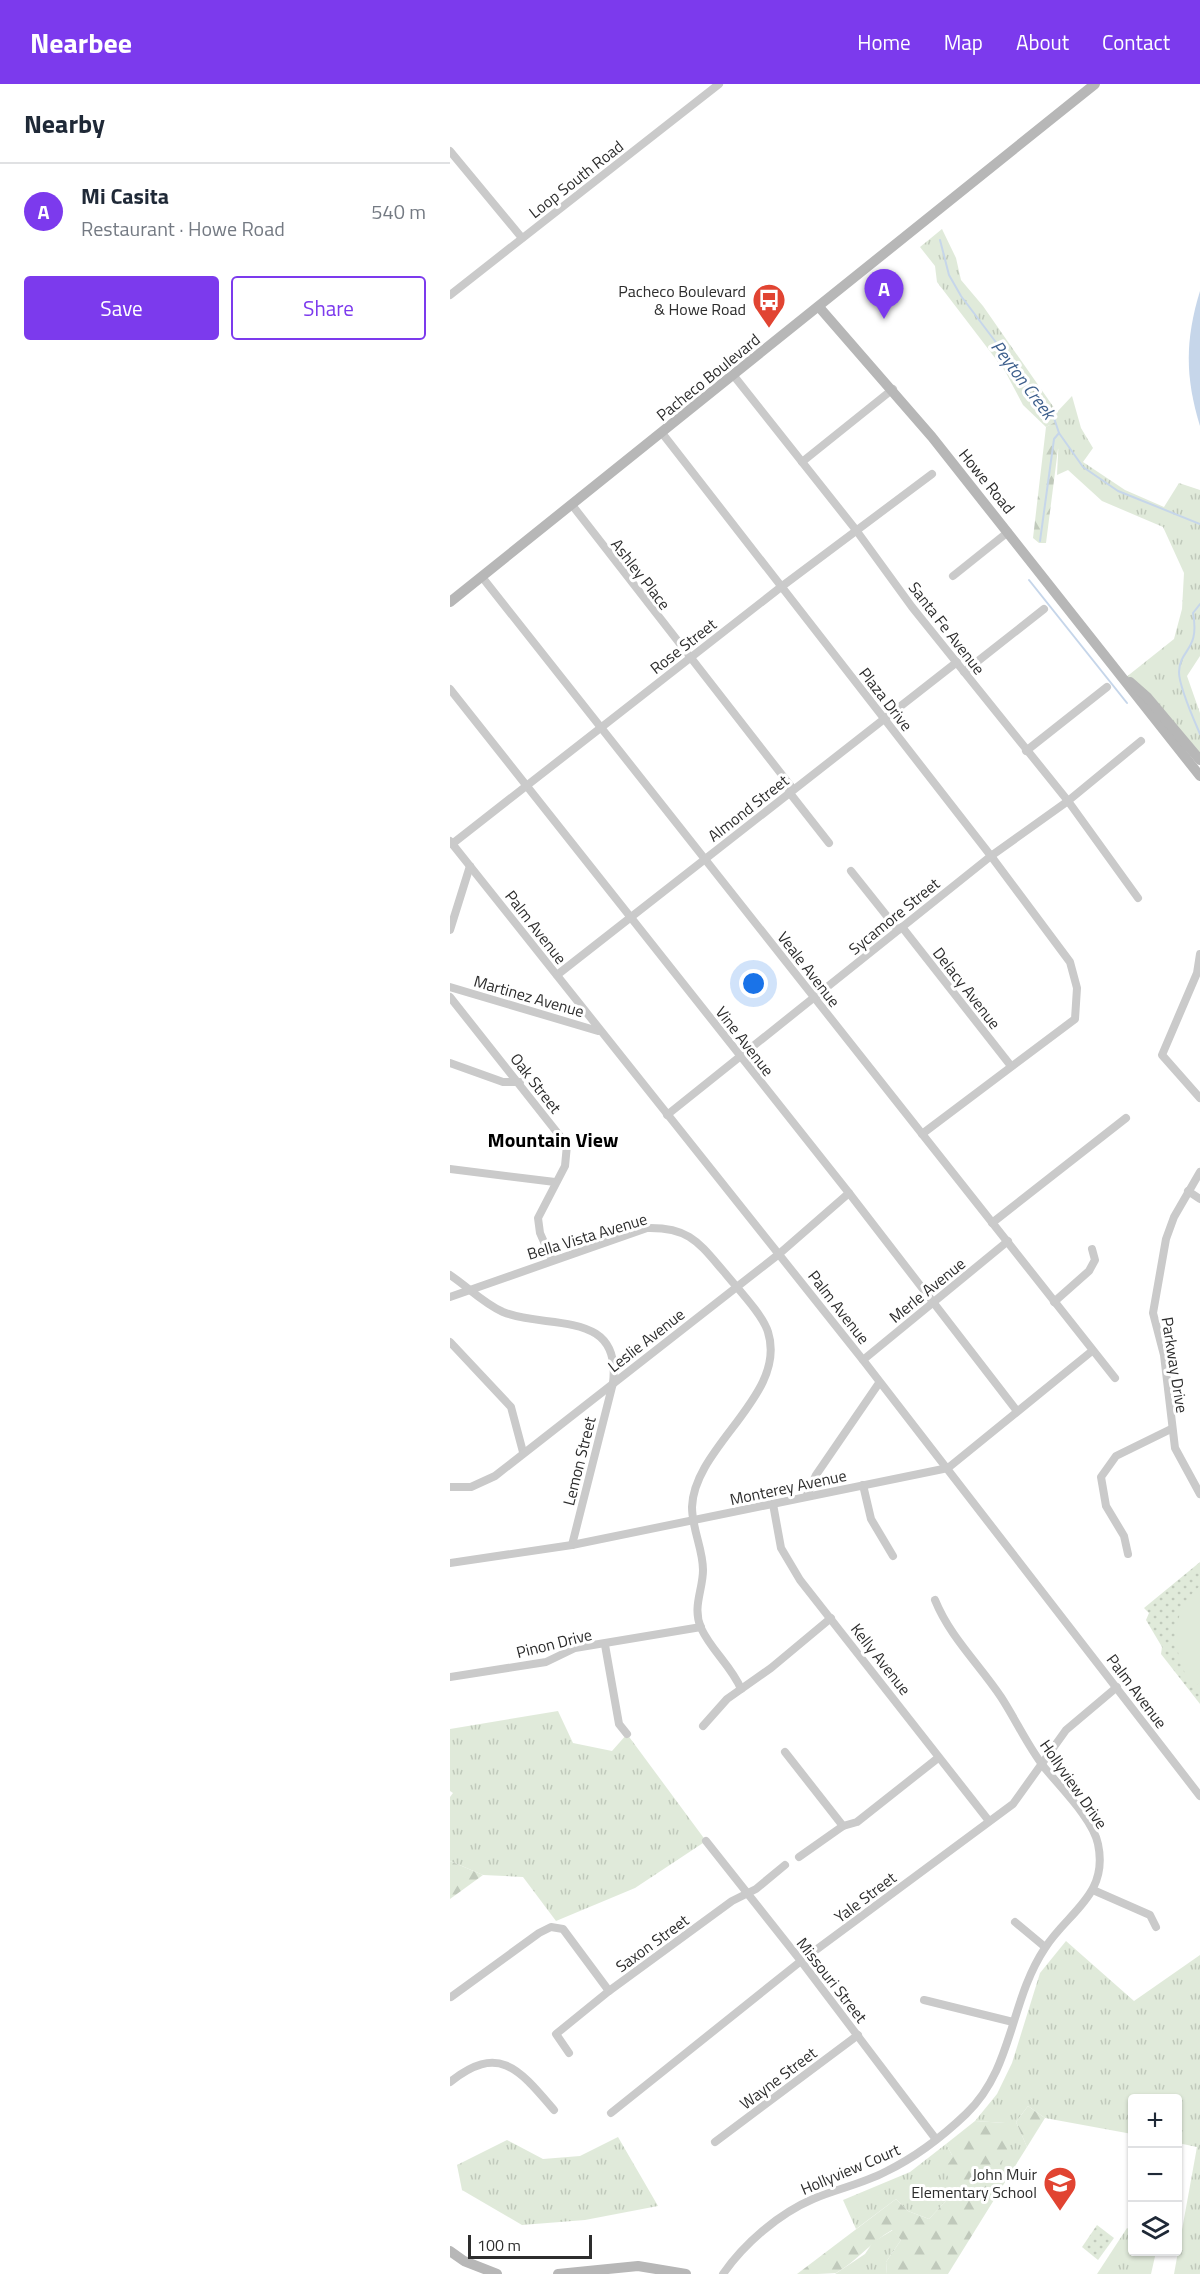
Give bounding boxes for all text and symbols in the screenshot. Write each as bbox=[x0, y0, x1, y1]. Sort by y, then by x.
text: Nearbee bbox=[30, 21, 132, 64]
text: Home bbox=[857, 26, 911, 58]
text: Map bbox=[944, 26, 983, 58]
text: About bbox=[1016, 26, 1069, 58]
text: Contact bbox=[1102, 26, 1170, 58]
text: Nearby bbox=[24, 104, 105, 143]
street label: Loop South Road bbox=[524, 134, 628, 224]
text: Mi Casita bbox=[81, 179, 169, 213]
text: A bbox=[37, 196, 50, 227]
text: 540 m bbox=[371, 196, 426, 227]
text: Restaurant · Howe Road bbox=[81, 213, 285, 244]
pin: A bbox=[864, 270, 904, 319]
button: Save bbox=[24, 276, 219, 340]
button: Share bbox=[231, 276, 426, 340]
place label: Pacheco Boulevard & Howe Road bbox=[618, 279, 746, 321]
bus stop icon: Pacheco Boulevard & Howe Road bbox=[751, 282, 787, 329]
street label: Pacheco Boulevard bbox=[651, 327, 765, 427]
water label: Peyton Creek bbox=[985, 334, 1063, 427]
street label: Howe Road bbox=[953, 443, 1021, 519]
street label: Ashley Place bbox=[605, 533, 677, 615]
street label: Santa Fe Avenue bbox=[903, 576, 991, 680]
street label: Rose Street bbox=[645, 612, 722, 680]
street label: Plaza Drive bbox=[853, 662, 919, 736]
street label: Almond Street bbox=[702, 768, 794, 847]
street label: Sycamore Street bbox=[843, 871, 945, 960]
street label: Palm Avenue bbox=[499, 885, 573, 969]
street label: Veale Avenue bbox=[772, 926, 846, 1012]
street label: Delacy Avenue bbox=[927, 942, 1007, 1034]
street label: Martinez Avenue bbox=[471, 969, 587, 1023]
your location bbox=[739, 969, 768, 998]
street label: Vine Avenue bbox=[710, 1001, 780, 1081]
street label: Oak Street bbox=[505, 1048, 568, 1119]
district label: Mountain View bbox=[488, 1124, 618, 1155]
street label: Bella Vista Avenue bbox=[524, 1206, 650, 1266]
street label: Merle Avenue bbox=[884, 1252, 970, 1328]
street label: Palm Avenue bbox=[802, 1265, 876, 1349]
street label: Leslie Avenue bbox=[602, 1302, 690, 1378]
street label: Parkway Drive bbox=[1156, 1315, 1194, 1415]
street label: Lemon Street bbox=[556, 1414, 602, 1508]
street label: Monterey Avenue bbox=[727, 1463, 849, 1511]
street label: Kelly Avenue bbox=[845, 1618, 917, 1700]
street label: Pinon Drive bbox=[514, 1622, 594, 1664]
street label: Palm Avenue bbox=[1101, 1649, 1173, 1733]
street label: Hollyview Drive bbox=[1034, 1734, 1114, 1834]
street label: Yale Street bbox=[829, 1865, 901, 1928]
street label: Saxon Street bbox=[610, 1908, 694, 1978]
street label: Missouri Street bbox=[791, 1932, 873, 2028]
street label: Wayne Street bbox=[734, 2041, 822, 2115]
map controls bbox=[1128, 2094, 1182, 2256]
button: + bbox=[1128, 2094, 1182, 2148]
street label: Hollyview Court bbox=[797, 2137, 904, 2201]
button: − bbox=[1128, 2148, 1182, 2202]
place label: John Muir Elementary School bbox=[911, 2162, 1037, 2204]
school or university icon: John Muir Elementary School bbox=[1042, 2165, 1078, 2212]
button: layers bbox=[1128, 2202, 1182, 2256]
scale bar bbox=[468, 2232, 592, 2260]
text: 100 m bbox=[477, 2233, 521, 2257]

